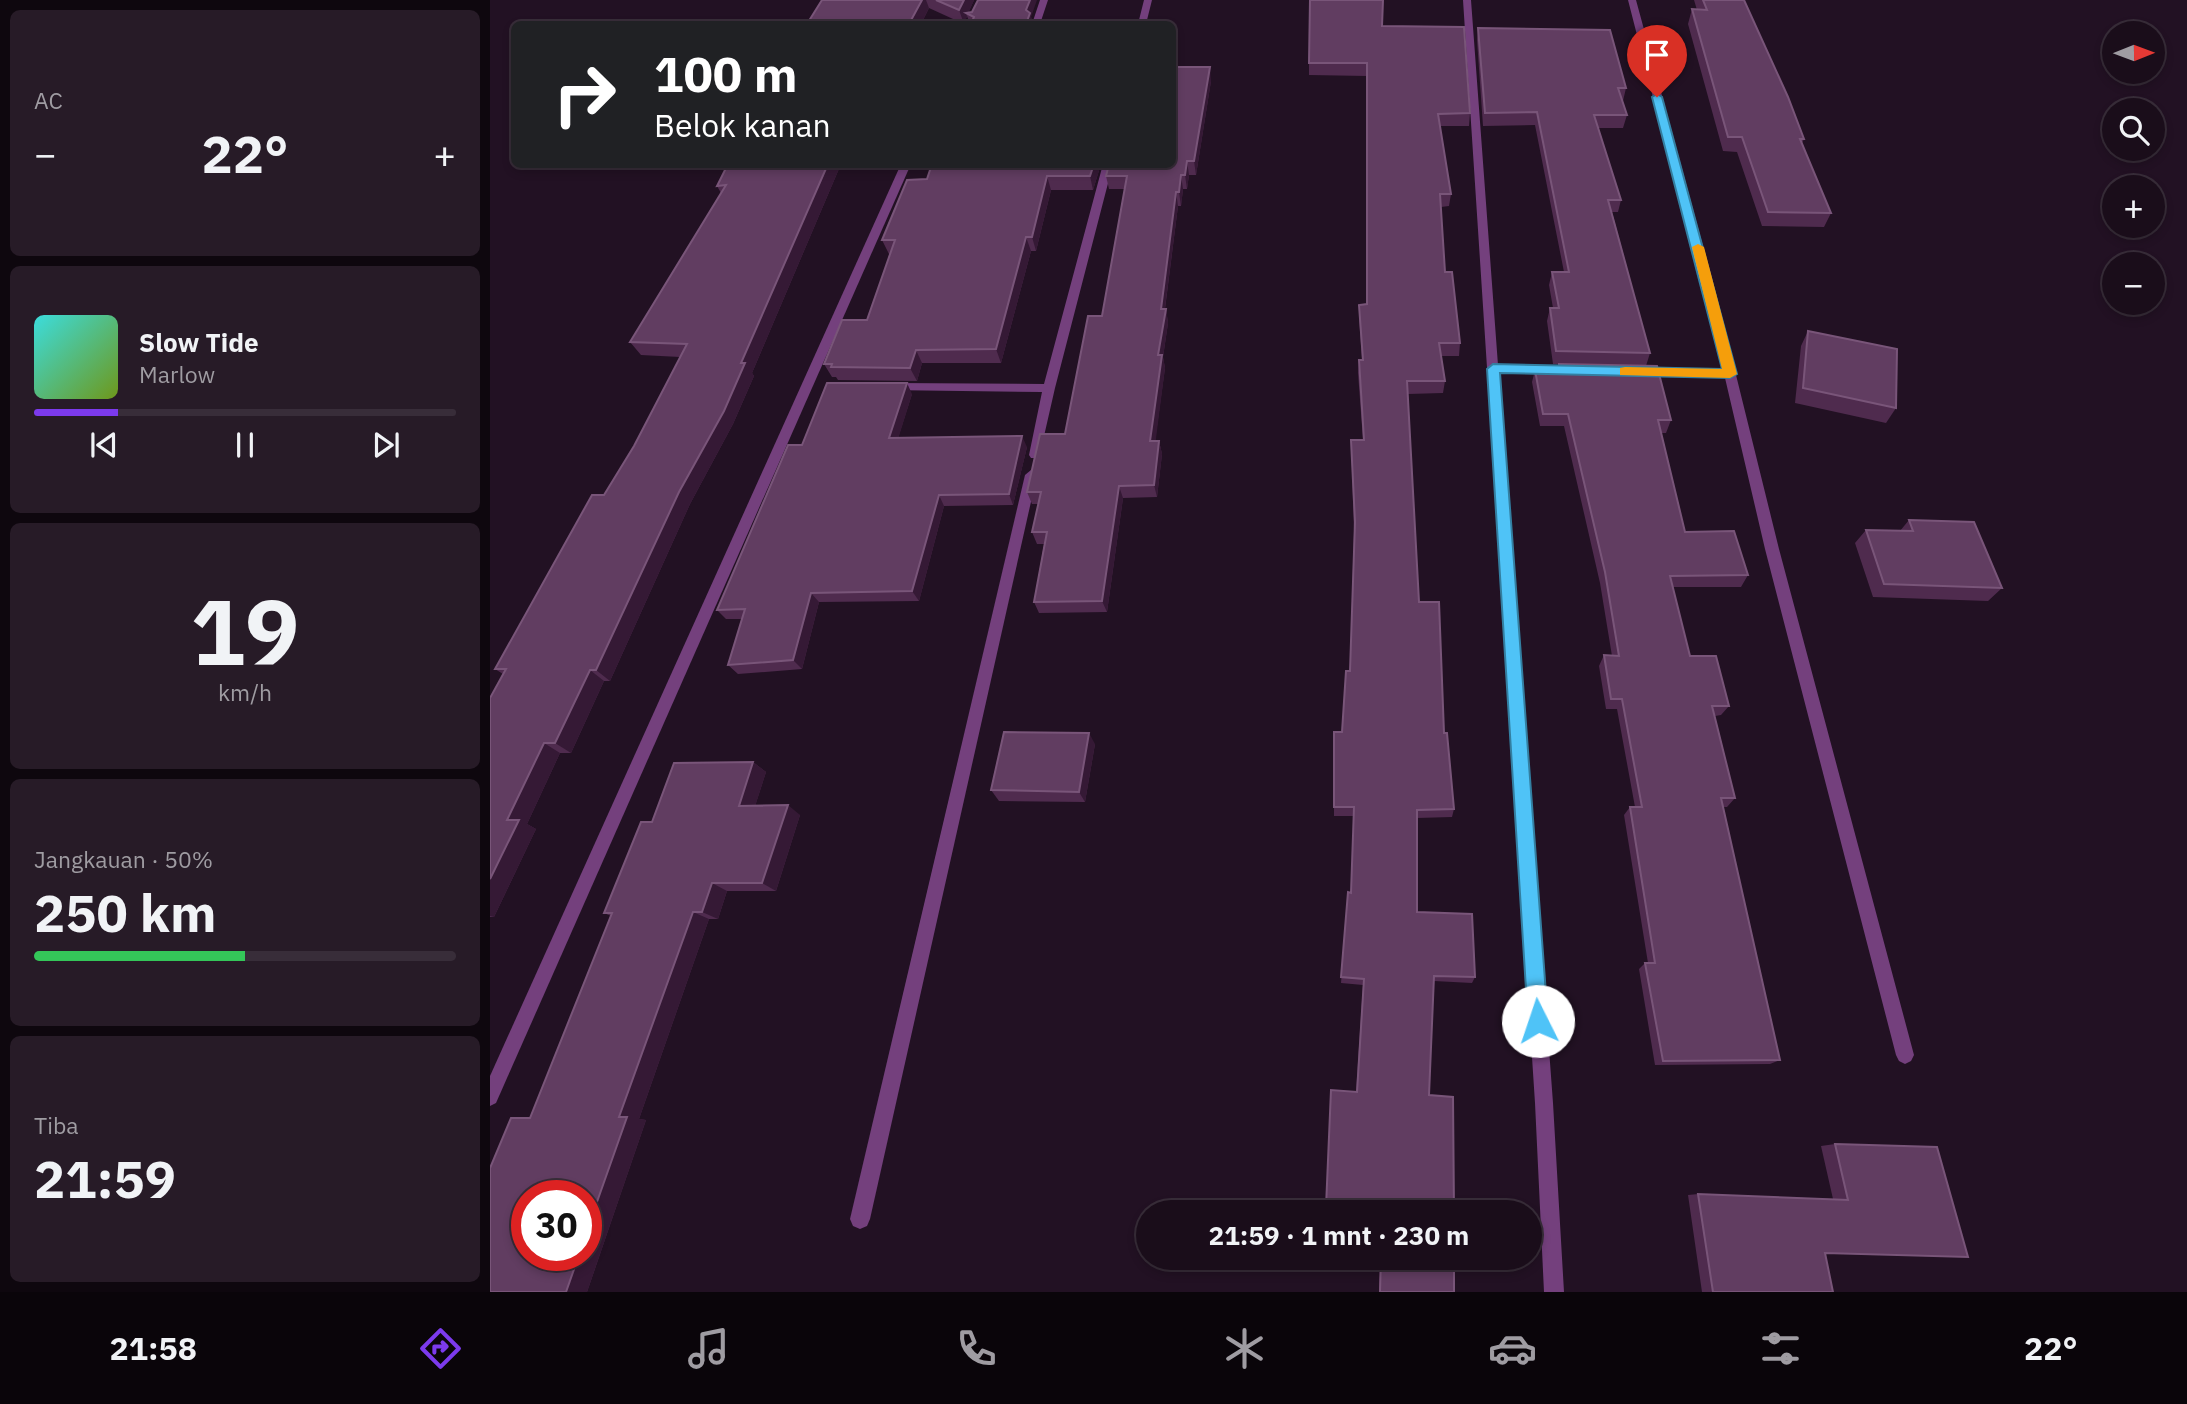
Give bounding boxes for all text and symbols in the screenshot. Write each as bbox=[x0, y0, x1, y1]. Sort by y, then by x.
north arrow bbox=[2102, 21, 2165, 84]
map controls bbox=[2102, 21, 2165, 315]
pin bbox=[1627, 25, 1687, 97]
icon: arrive bbox=[1638, 36, 1676, 74]
text: 100 m bbox=[654, 42, 798, 105]
icon: right bbox=[539, 49, 630, 140]
text: AC bbox=[34, 85, 63, 115]
button: search bbox=[2102, 98, 2165, 161]
text: Belok kanan bbox=[654, 104, 831, 146]
text: 22° bbox=[202, 120, 288, 187]
text: − bbox=[34, 129, 57, 178]
text: + bbox=[433, 129, 456, 178]
button: + bbox=[2102, 175, 2165, 238]
button: − bbox=[2102, 252, 2165, 315]
text: Slow Tide bbox=[139, 325, 259, 359]
text: Marlow bbox=[139, 359, 215, 389]
icon: previous bbox=[85, 426, 123, 464]
icon: pause bbox=[226, 426, 264, 464]
icon: next bbox=[367, 426, 405, 464]
text: 19 bbox=[190, 572, 300, 690]
text: km/h bbox=[218, 677, 272, 707]
text: Jangkauan · 50% bbox=[34, 844, 213, 874]
text: 250 km bbox=[34, 879, 216, 946]
position arrow bbox=[1501, 984, 1575, 1058]
text: Tiba bbox=[34, 1110, 79, 1140]
text: 21:59 bbox=[34, 1145, 176, 1212]
speed limit sign: 30 bbox=[511, 1180, 602, 1271]
text: 21:59 · 1 mnt · 230 m bbox=[1209, 1218, 1469, 1252]
icon: directions bbox=[416, 1324, 465, 1373]
icon: music bbox=[684, 1324, 733, 1373]
icon: phone bbox=[952, 1324, 1001, 1373]
icon: climate bbox=[1220, 1324, 1269, 1373]
icon: car bbox=[1488, 1324, 1537, 1373]
icon: filters bbox=[1756, 1324, 1805, 1373]
text: 21:58 bbox=[110, 1327, 197, 1369]
text: 22° bbox=[2024, 1327, 2077, 1369]

